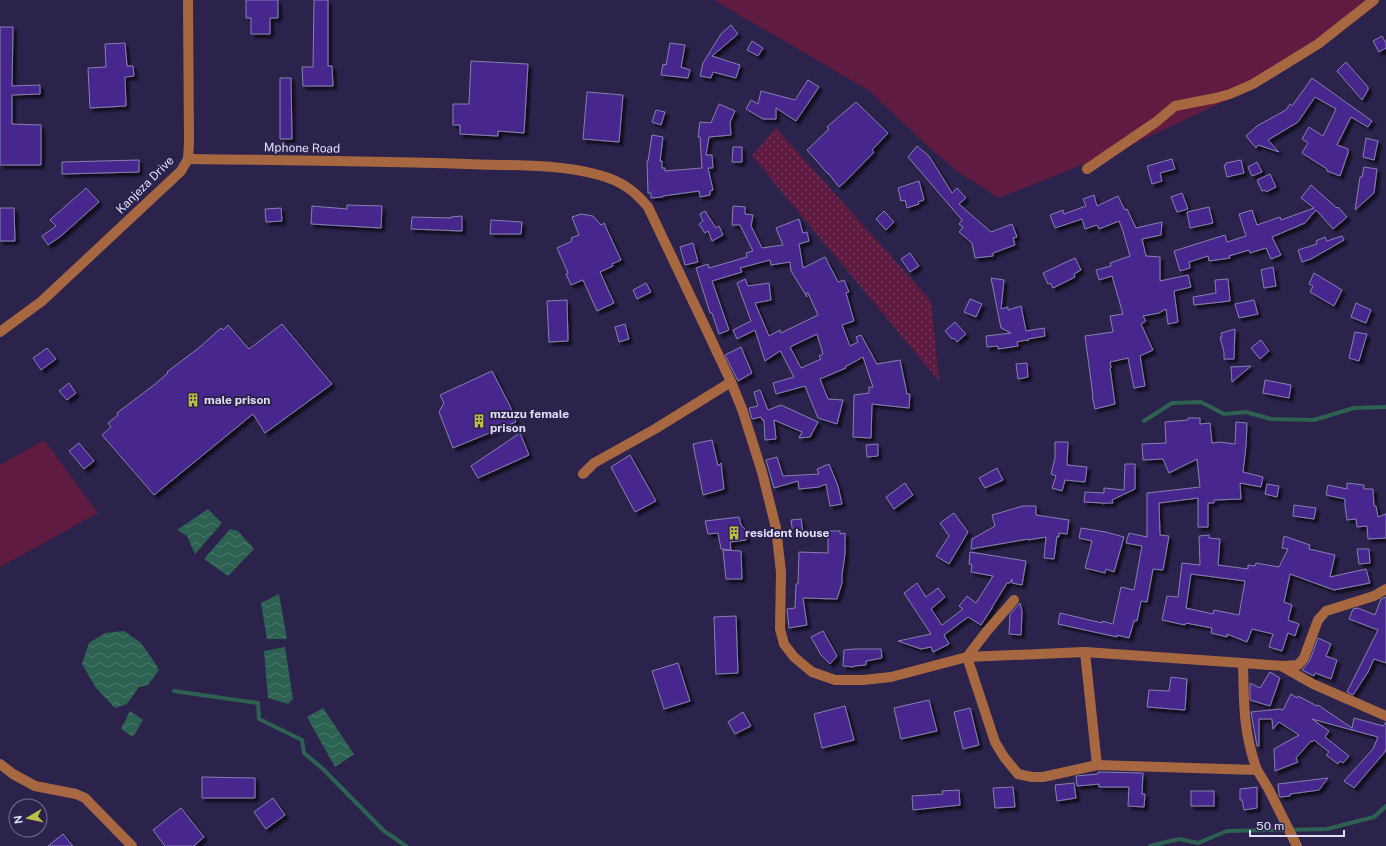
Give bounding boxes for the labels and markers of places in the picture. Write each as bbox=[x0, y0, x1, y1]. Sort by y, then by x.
building icon: male prison bbox=[185, 392, 201, 408]
place label: male prison bbox=[204, 393, 270, 407]
place label: mzuzu female prison bbox=[490, 407, 569, 435]
building icon: mzuzu female prison bbox=[471, 413, 487, 429]
building icon: resident house bbox=[726, 525, 742, 541]
place label: resident house bbox=[745, 526, 830, 540]

